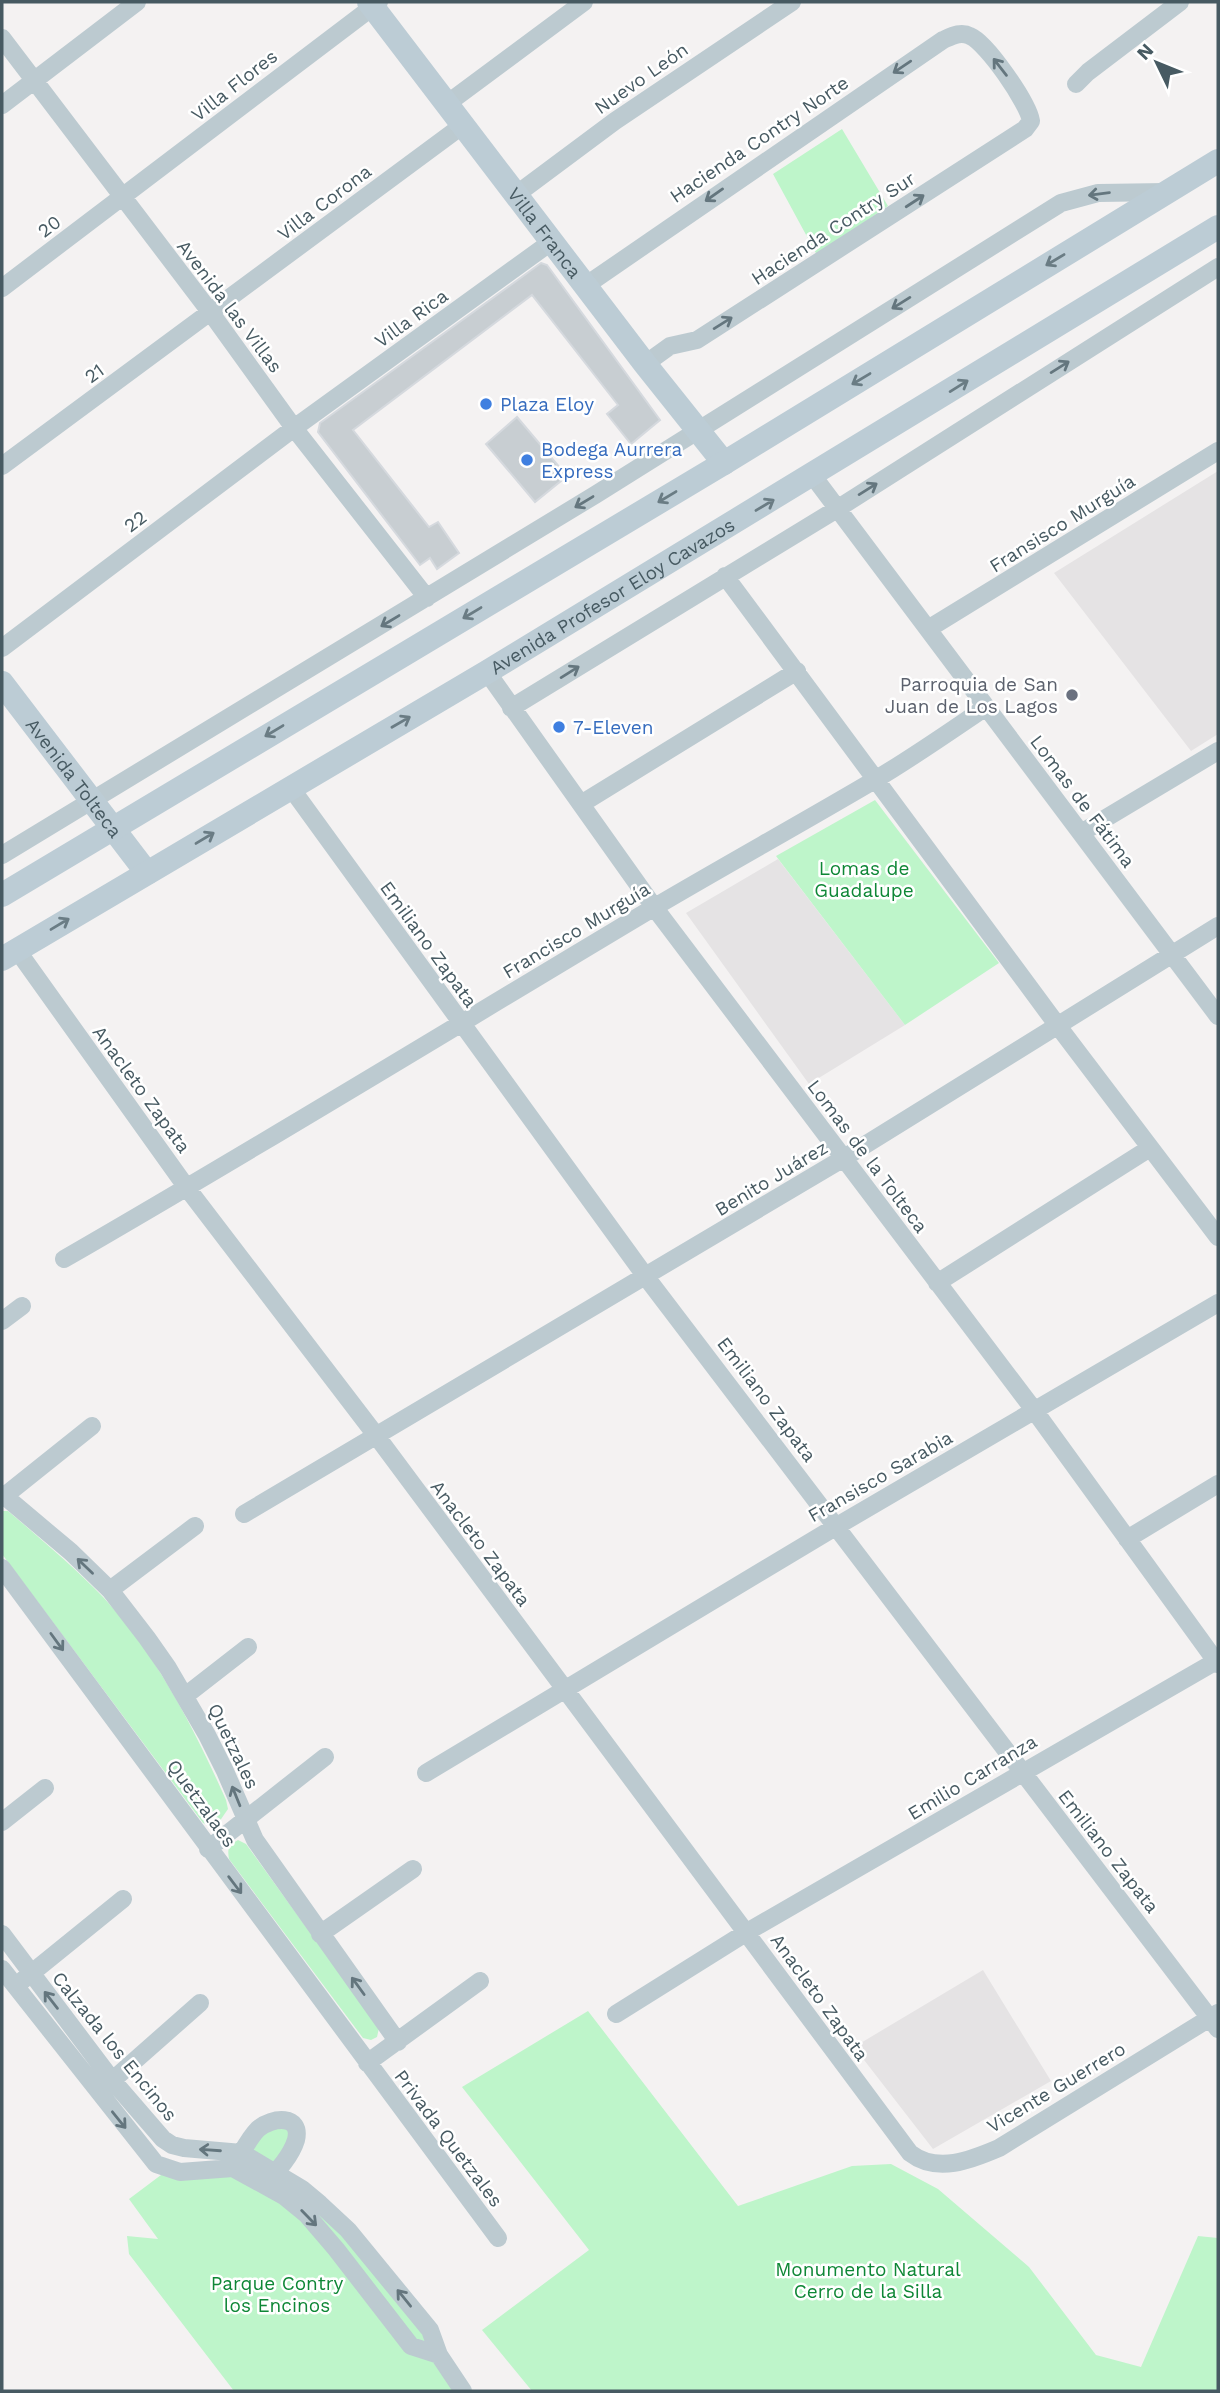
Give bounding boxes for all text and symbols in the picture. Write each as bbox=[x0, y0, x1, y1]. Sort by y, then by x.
north arrow bbox=[1122, 28, 1192, 98]
street label: Nuevo León bbox=[590, 38, 693, 119]
text: N bbox=[1132, 39, 1158, 65]
street label: Villa Flores bbox=[187, 45, 282, 126]
one-way arrow bbox=[992, 59, 1007, 77]
one-way arrow bbox=[893, 60, 912, 74]
street label: Hacienda Contry Norte bbox=[666, 71, 853, 208]
street label: Villa Corona bbox=[273, 159, 376, 245]
street label: Hacienda Contry Sur bbox=[747, 167, 920, 290]
street label: Villa Franca bbox=[503, 183, 586, 283]
one-way arrow bbox=[705, 188, 724, 202]
one-way arrow bbox=[1088, 188, 1111, 201]
one-way arrow bbox=[904, 193, 924, 207]
street label: 20 bbox=[33, 210, 65, 242]
street label: Avenida las Villas bbox=[172, 235, 287, 377]
one-way arrow bbox=[1046, 253, 1066, 267]
street label: Villa Rica bbox=[370, 284, 453, 353]
one-way arrow bbox=[892, 296, 911, 311]
one-way arrow bbox=[713, 316, 732, 331]
street label: 21 bbox=[80, 359, 109, 388]
one-way arrow bbox=[1050, 360, 1069, 375]
one-way arrow bbox=[852, 372, 872, 386]
one-way arrow bbox=[948, 379, 968, 393]
place label: Plaza Eloy bbox=[500, 393, 594, 416]
marker: Plaza Eloy bbox=[478, 396, 494, 412]
place label: Bodega Aurrera Express bbox=[541, 438, 683, 483]
marker: Bodega Aurrera Express bbox=[519, 452, 535, 468]
street label: Fransisco Murguía bbox=[985, 469, 1139, 577]
one-way arrow bbox=[858, 482, 877, 497]
one-way arrow bbox=[657, 490, 677, 504]
one-way arrow bbox=[574, 495, 594, 509]
one-way arrow bbox=[754, 497, 774, 511]
street label: 22 bbox=[120, 506, 151, 537]
street label: Avenida Profesor Eloy Cavazos bbox=[486, 513, 739, 679]
one-way arrow bbox=[462, 607, 482, 621]
one-way arrow bbox=[380, 614, 400, 628]
one-way arrow bbox=[559, 665, 579, 679]
place label: Parroquia de San Juan de Los Lagos bbox=[885, 673, 1058, 718]
marker: Parroquia de San Juan de Los Lagos bbox=[1064, 687, 1080, 703]
street label: Avenida Tolteca bbox=[21, 714, 127, 842]
one-way arrow bbox=[391, 715, 411, 729]
place label: 7-Eleven bbox=[573, 716, 654, 739]
marker: 7-Eleven bbox=[551, 719, 567, 735]
one-way arrow bbox=[264, 725, 284, 739]
street label: Lomas de Fátima bbox=[1025, 730, 1140, 872]
one-way arrow bbox=[195, 831, 215, 845]
park label: Lomas de Guadalupe bbox=[814, 857, 914, 902]
street label: Emiliano Zapata bbox=[375, 877, 482, 1012]
street label: Francisco Murguía bbox=[498, 877, 654, 983]
one-way arrow bbox=[50, 917, 70, 931]
street label: Anacleto Zapata bbox=[88, 1021, 196, 1158]
street label: Lomas de la Tolteca bbox=[802, 1075, 933, 1238]
street label: Benito Juárez bbox=[711, 1136, 832, 1221]
street label: Emiliano Zapata bbox=[712, 1332, 821, 1466]
street label: Fransisco Sarabia bbox=[804, 1426, 957, 1527]
street label: Anacleto Zapata bbox=[426, 1476, 536, 1611]
one-way arrow bbox=[77, 1558, 94, 1575]
one-way arrow bbox=[50, 1632, 65, 1651]
street label: Quetzales bbox=[203, 1700, 264, 1793]
street label: Emilio Carranza bbox=[904, 1730, 1041, 1825]
street label: Quetzalaes bbox=[162, 1755, 241, 1852]
one-way arrow bbox=[228, 1785, 241, 1807]
street label: Emiliano Zapata bbox=[1053, 1785, 1164, 1918]
one-way arrow bbox=[228, 1875, 242, 1894]
street label: Anacleto Zapata bbox=[766, 1929, 874, 2066]
street label: Calzada los Encinos bbox=[47, 1967, 182, 2126]
one-way arrow bbox=[351, 1977, 366, 1996]
one-way arrow bbox=[43, 1991, 58, 2010]
street label: Vicente Guerrero bbox=[983, 2037, 1130, 2138]
street label: Privada Quetzales bbox=[390, 2065, 508, 2211]
one-way arrow bbox=[111, 2110, 127, 2128]
one-way arrow bbox=[199, 2143, 221, 2156]
one-way arrow bbox=[300, 2209, 317, 2226]
park label: Monumento Natural Cerro de la Silla bbox=[775, 2258, 961, 2303]
park label: Parque Contry los Encinos bbox=[211, 2272, 343, 2317]
one-way arrow bbox=[396, 2289, 411, 2307]

